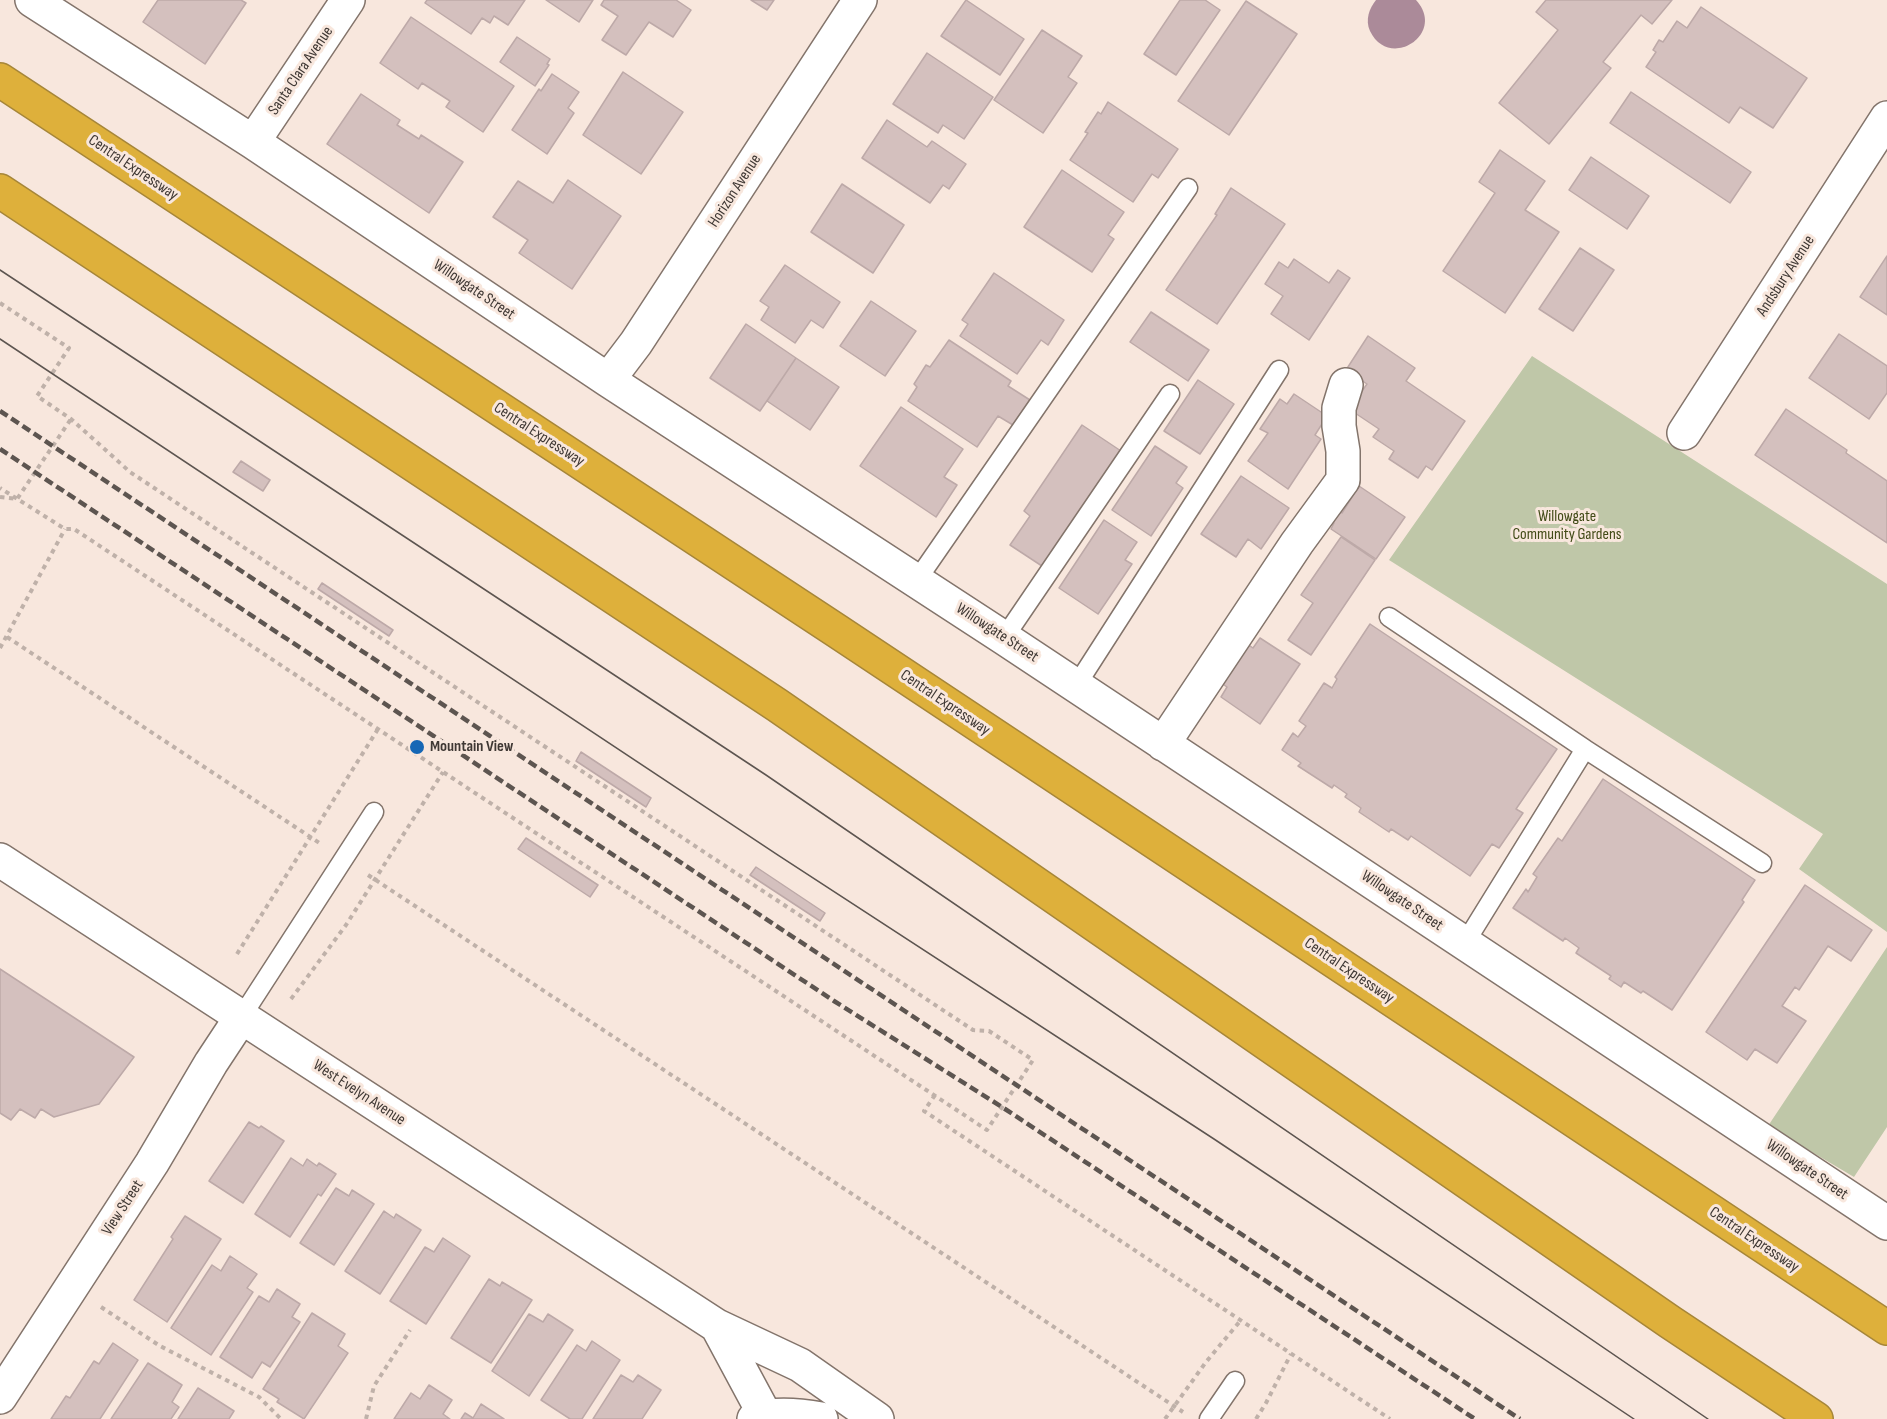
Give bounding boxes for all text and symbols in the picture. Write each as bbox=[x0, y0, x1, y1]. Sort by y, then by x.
street label: Santa Clara Avenue bbox=[264, 23, 338, 119]
street label: Central Expressway bbox=[84, 131, 182, 205]
street label: Horizon Avenue bbox=[704, 151, 766, 231]
street label: Andsbury Avenue bbox=[1753, 232, 1819, 320]
street label: Willowgate Street bbox=[429, 256, 519, 324]
street label: Central Expressway bbox=[490, 399, 588, 471]
park label: Willowgate Community Gardens bbox=[1512, 507, 1622, 545]
street label: Willowgate Street bbox=[952, 599, 1042, 667]
street label: Central Expressway bbox=[896, 666, 994, 740]
place label: Mountain View bbox=[430, 737, 513, 757]
marker: Mountain View bbox=[408, 738, 426, 756]
street label: Willowgate Street bbox=[1357, 867, 1447, 935]
street label: Central Expressway bbox=[1300, 934, 1398, 1008]
street label: West Evelyn Avenue bbox=[309, 1056, 409, 1130]
street label: Willowgate Street bbox=[1762, 1136, 1852, 1204]
street label: View Street bbox=[98, 1177, 148, 1239]
street label: Central Expressway bbox=[1705, 1203, 1803, 1277]

